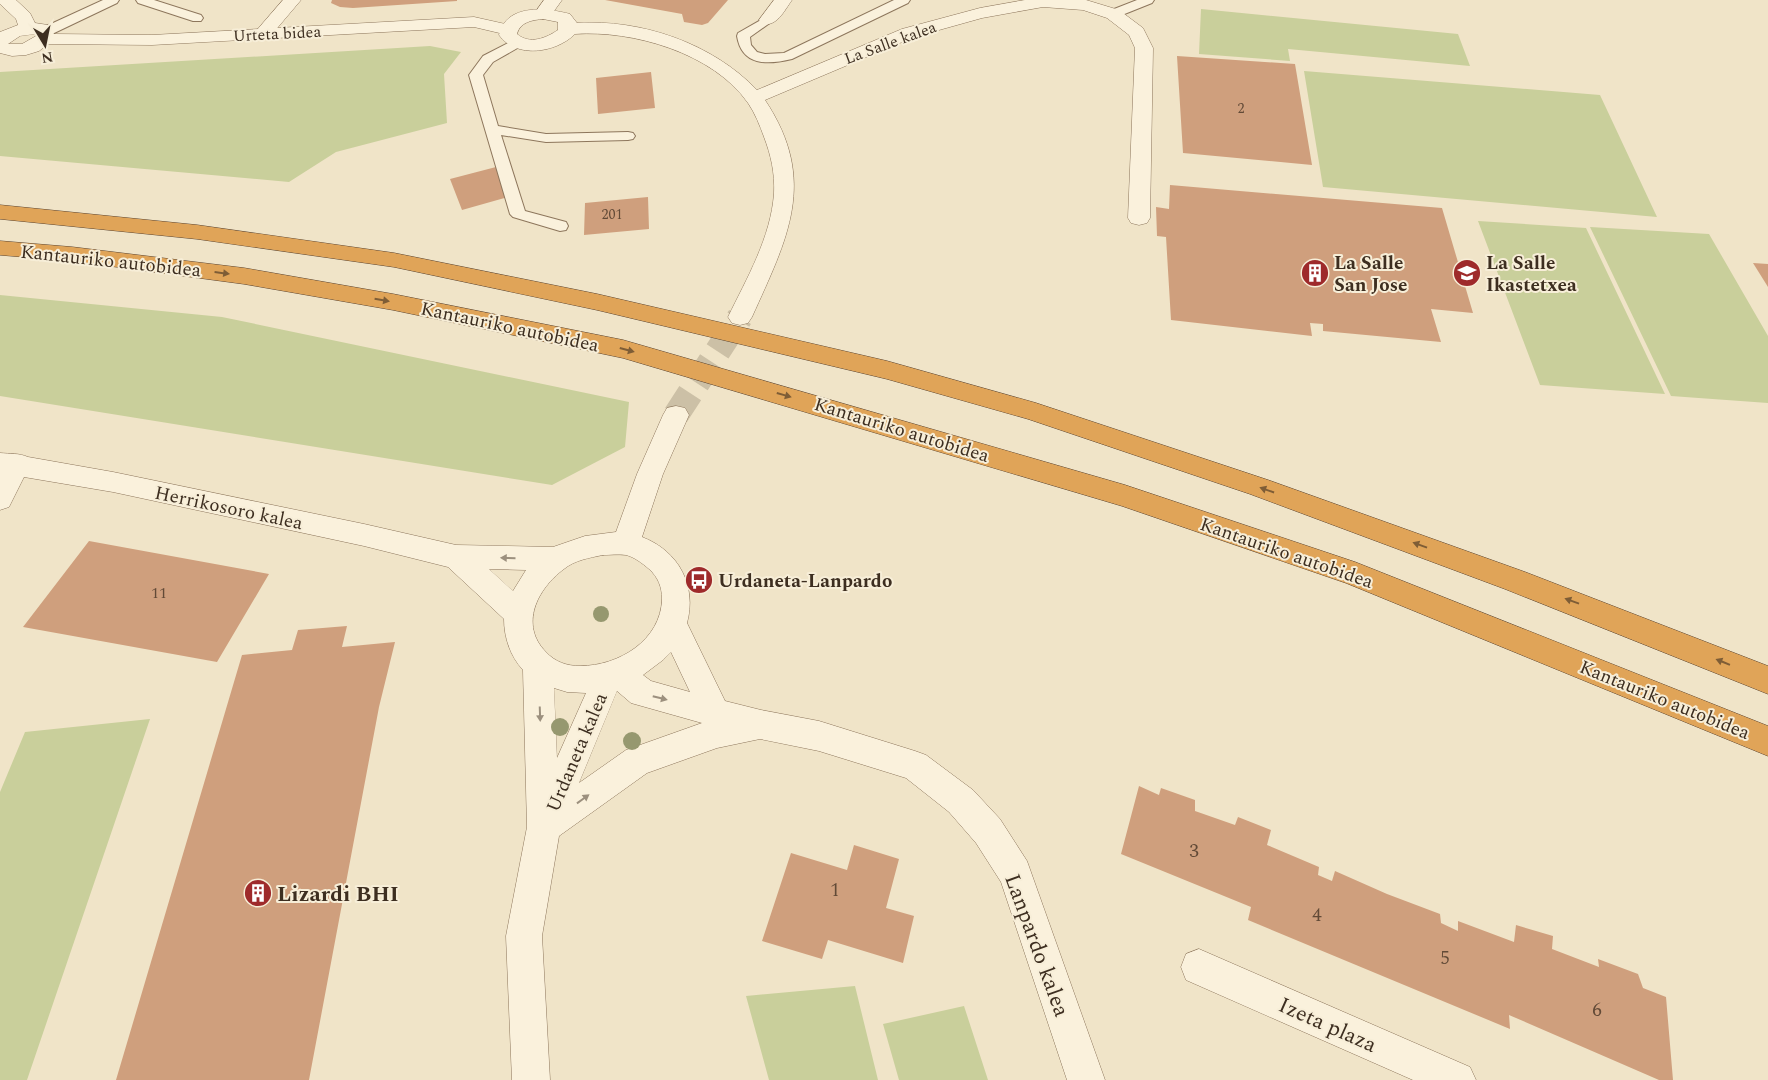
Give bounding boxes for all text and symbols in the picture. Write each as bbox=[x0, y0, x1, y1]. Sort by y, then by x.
street label: La Salle kalea bbox=[841, 15, 940, 71]
north arrow bbox=[20, 20, 70, 70]
street label: Urteta bidea bbox=[232, 20, 322, 48]
text: N bbox=[40, 46, 55, 69]
house number: 2 bbox=[1238, 98, 1245, 119]
house number: 201 bbox=[602, 204, 623, 225]
street label: Kantauriko autobidea bbox=[19, 238, 203, 285]
place label: La Salle San Jose bbox=[1334, 249, 1407, 300]
place label: La Salle Ikastetxea bbox=[1486, 249, 1577, 300]
building icon: La Salle San Jose bbox=[1300, 258, 1330, 288]
school or university icon: La Salle Ikastetxea bbox=[1452, 258, 1482, 288]
one-way arrow bbox=[215, 269, 231, 277]
street label: Kantauriko autobidea bbox=[418, 294, 602, 361]
one-way arrow bbox=[375, 296, 391, 304]
one-way arrow bbox=[620, 346, 635, 354]
street label: Kantauriko autobidea bbox=[810, 390, 993, 471]
one-way arrow bbox=[776, 391, 791, 399]
street label: Herrikosoro kalea bbox=[152, 479, 306, 538]
one-way arrow bbox=[1259, 486, 1274, 494]
street label: Kantauriko autobidea bbox=[1196, 510, 1378, 597]
one-way arrow bbox=[1412, 541, 1427, 549]
one-way arrow bbox=[500, 554, 516, 562]
bus stop icon: Urdaneta-Lanpardo bbox=[684, 565, 714, 595]
place label: Urdaneta-Lanpardo bbox=[718, 567, 892, 596]
house number: 11 bbox=[151, 581, 167, 605]
one-way arrow bbox=[1565, 597, 1579, 605]
street label: Kantauriko autobidea bbox=[1575, 653, 1755, 748]
one-way arrow bbox=[1716, 657, 1730, 665]
street label: Urdaneta kalea bbox=[539, 688, 616, 817]
one-way arrow bbox=[652, 694, 667, 702]
one-way arrow bbox=[536, 706, 544, 722]
one-way arrow bbox=[577, 794, 590, 804]
house number: 3 bbox=[1189, 837, 1199, 866]
street label: Lanpardo kalea bbox=[995, 869, 1078, 1022]
house number: 1 bbox=[830, 876, 840, 905]
building icon: Lizardi BHI bbox=[243, 878, 273, 908]
place label: Lizardi BHI bbox=[277, 878, 399, 911]
house number: 4 bbox=[1312, 901, 1322, 930]
house number: 5 bbox=[1440, 944, 1450, 973]
street label: Izeta plaza bbox=[1273, 989, 1382, 1062]
house number: 6 bbox=[1592, 996, 1602, 1025]

